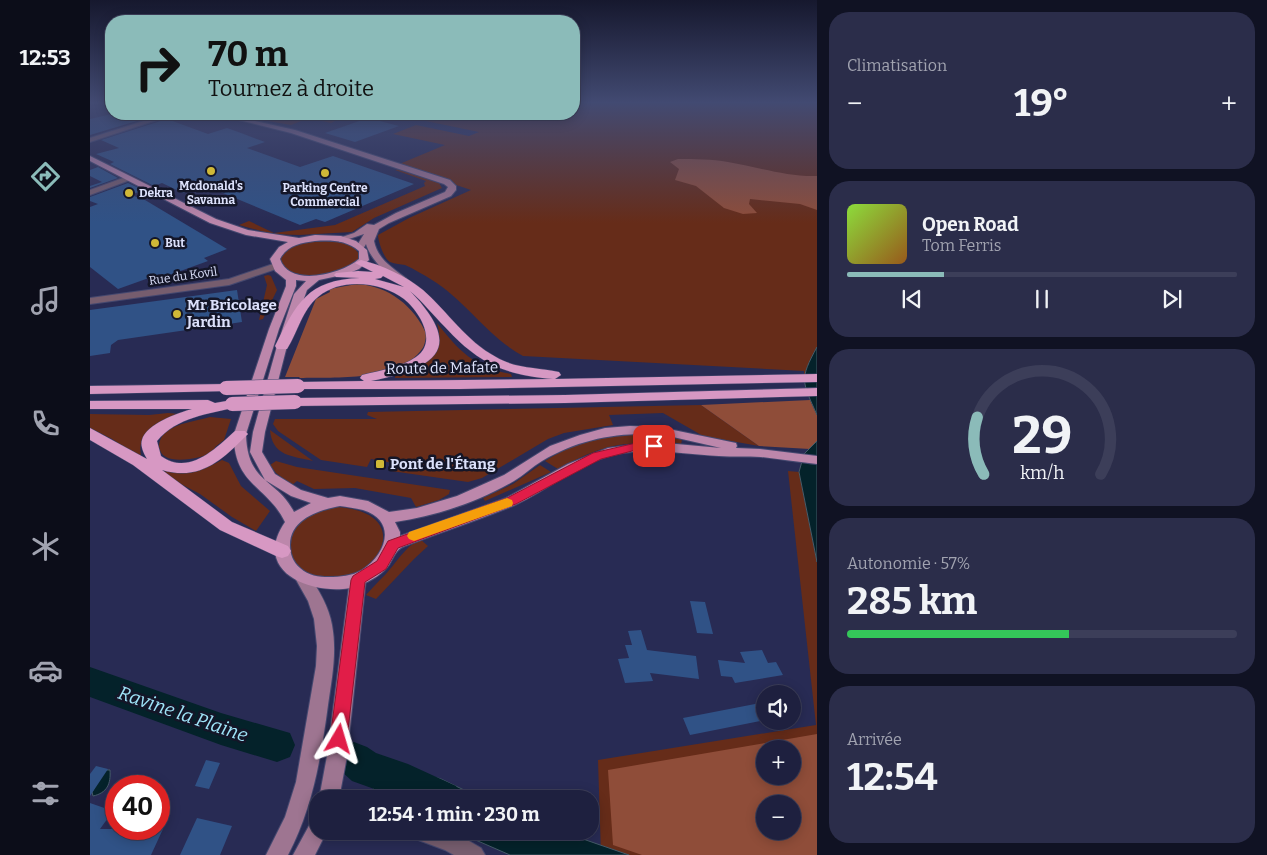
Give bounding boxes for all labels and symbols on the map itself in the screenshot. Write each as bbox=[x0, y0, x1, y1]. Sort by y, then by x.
marker: Mcdonald's Savanna bbox=[205, 165, 217, 177]
marker: Parking Centre Commercial bbox=[319, 167, 331, 179]
place label: Mcdonald's Savanna bbox=[179, 179, 243, 207]
place label: Parking Centre Commercial bbox=[282, 181, 368, 209]
place label: Dekra bbox=[139, 186, 173, 200]
marker: Dekra bbox=[123, 187, 135, 199]
place label: But bbox=[165, 236, 185, 250]
marker: But bbox=[149, 237, 161, 249]
street label: Rue du Kovil bbox=[148, 264, 219, 288]
place label: Mr Bricolage Jardin bbox=[186, 296, 277, 331]
marker: Mr Bricolage Jardin bbox=[171, 308, 183, 320]
street label: Route de Mafate bbox=[386, 358, 498, 378]
pin bbox=[633, 425, 675, 467]
place label: Pont de l'Étang bbox=[390, 455, 496, 473]
marker: Pont de l'Étang bbox=[374, 458, 386, 470]
water label: Ravine la Plaine bbox=[115, 681, 251, 747]
position arrow bbox=[312, 712, 364, 764]
speed limit sign: 40 bbox=[105, 775, 170, 840]

